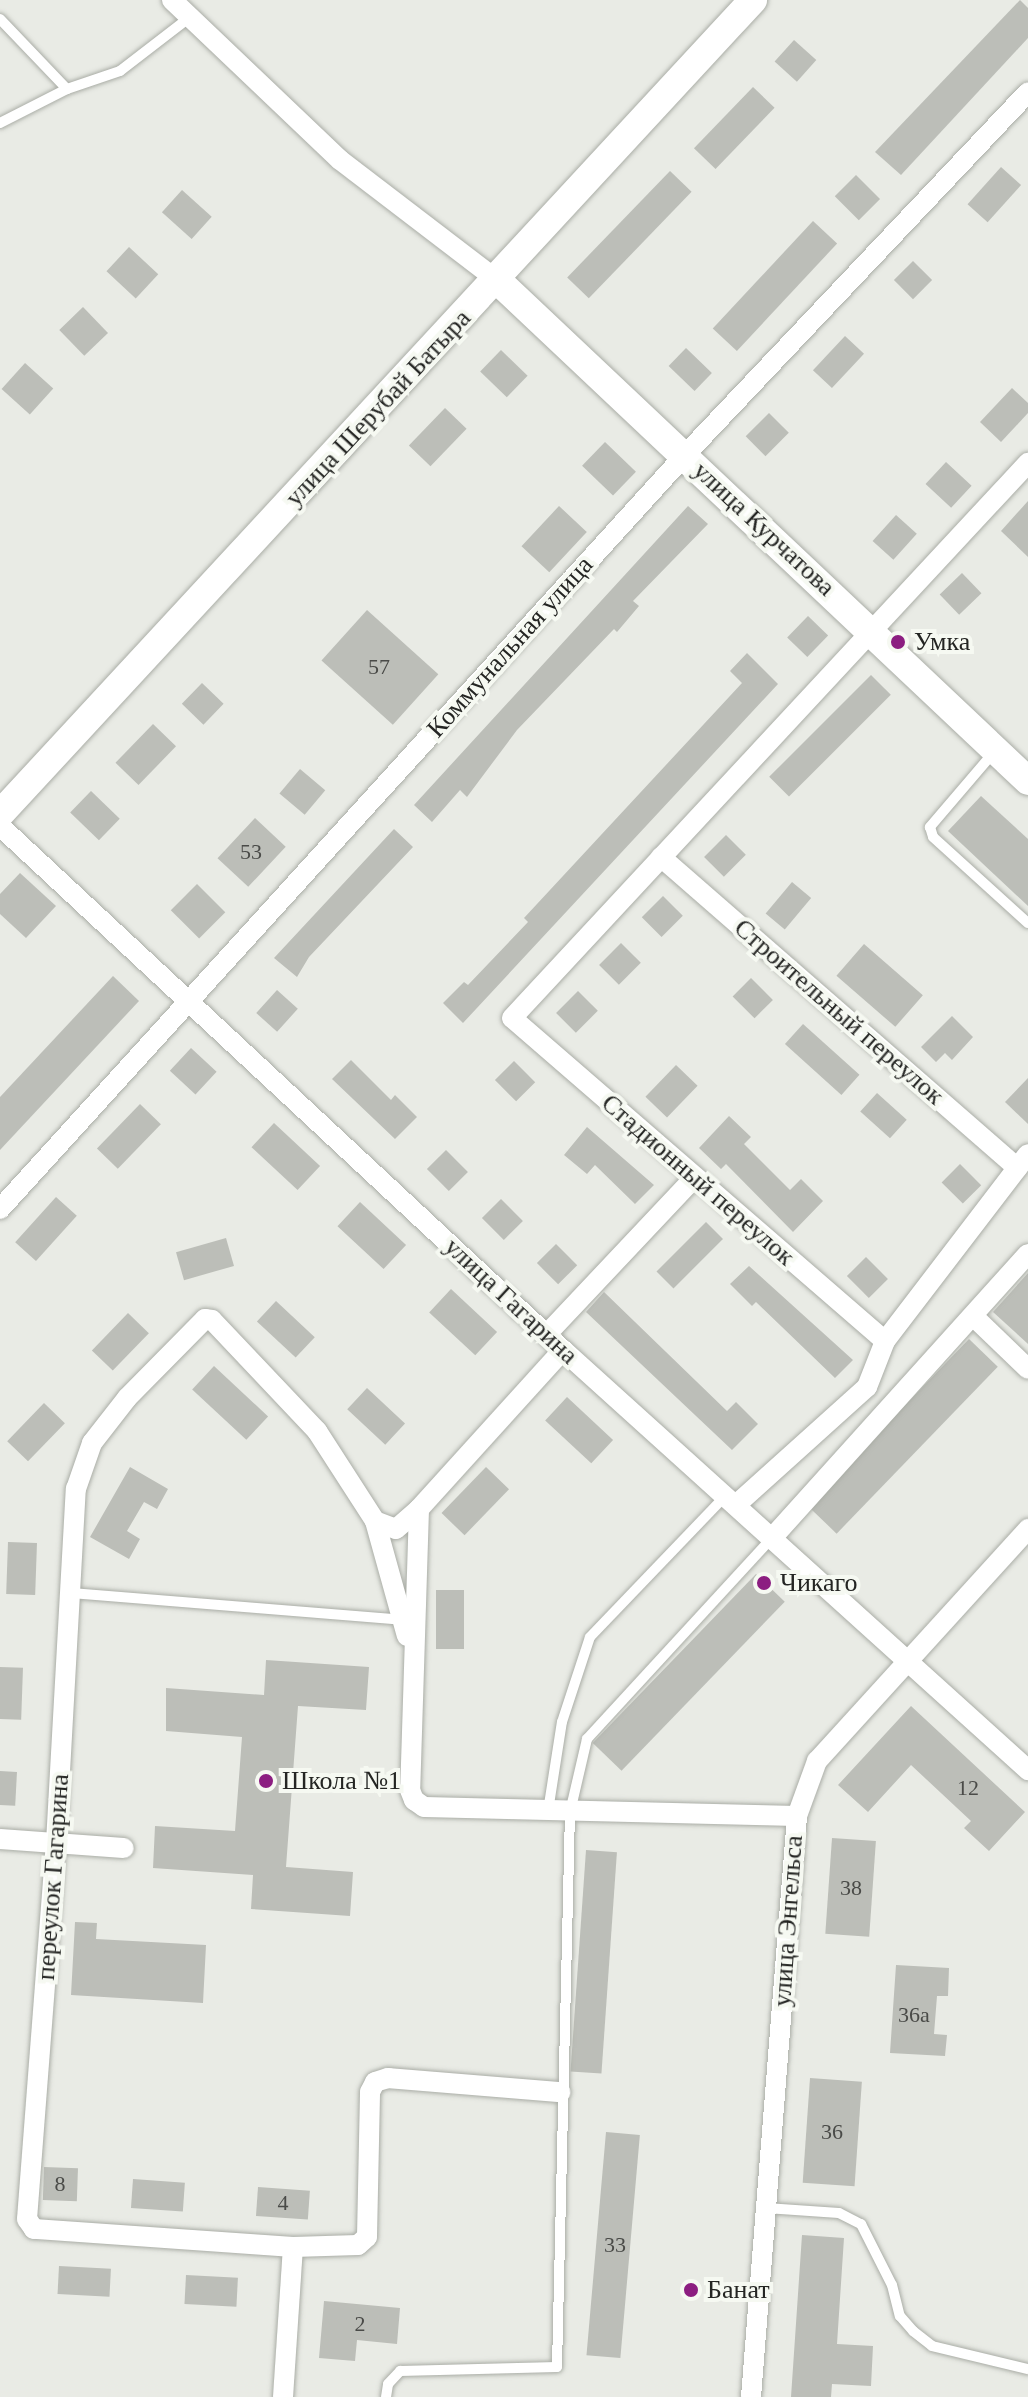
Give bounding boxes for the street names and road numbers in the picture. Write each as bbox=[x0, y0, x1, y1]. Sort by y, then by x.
street label: улица Шерубай Батыра bbox=[279, 303, 477, 513]
street label: улица Курчатова bbox=[686, 455, 842, 603]
street label: Коммунальная улица bbox=[420, 550, 600, 744]
street label: Строительный переулок bbox=[728, 912, 950, 1112]
street label: Стадионный переулок bbox=[595, 1088, 801, 1272]
street label: улица Гагарина bbox=[438, 1231, 584, 1371]
street label: переулок Гагарина bbox=[30, 1773, 76, 1981]
street label: улица Энгельса bbox=[766, 1834, 810, 2008]

